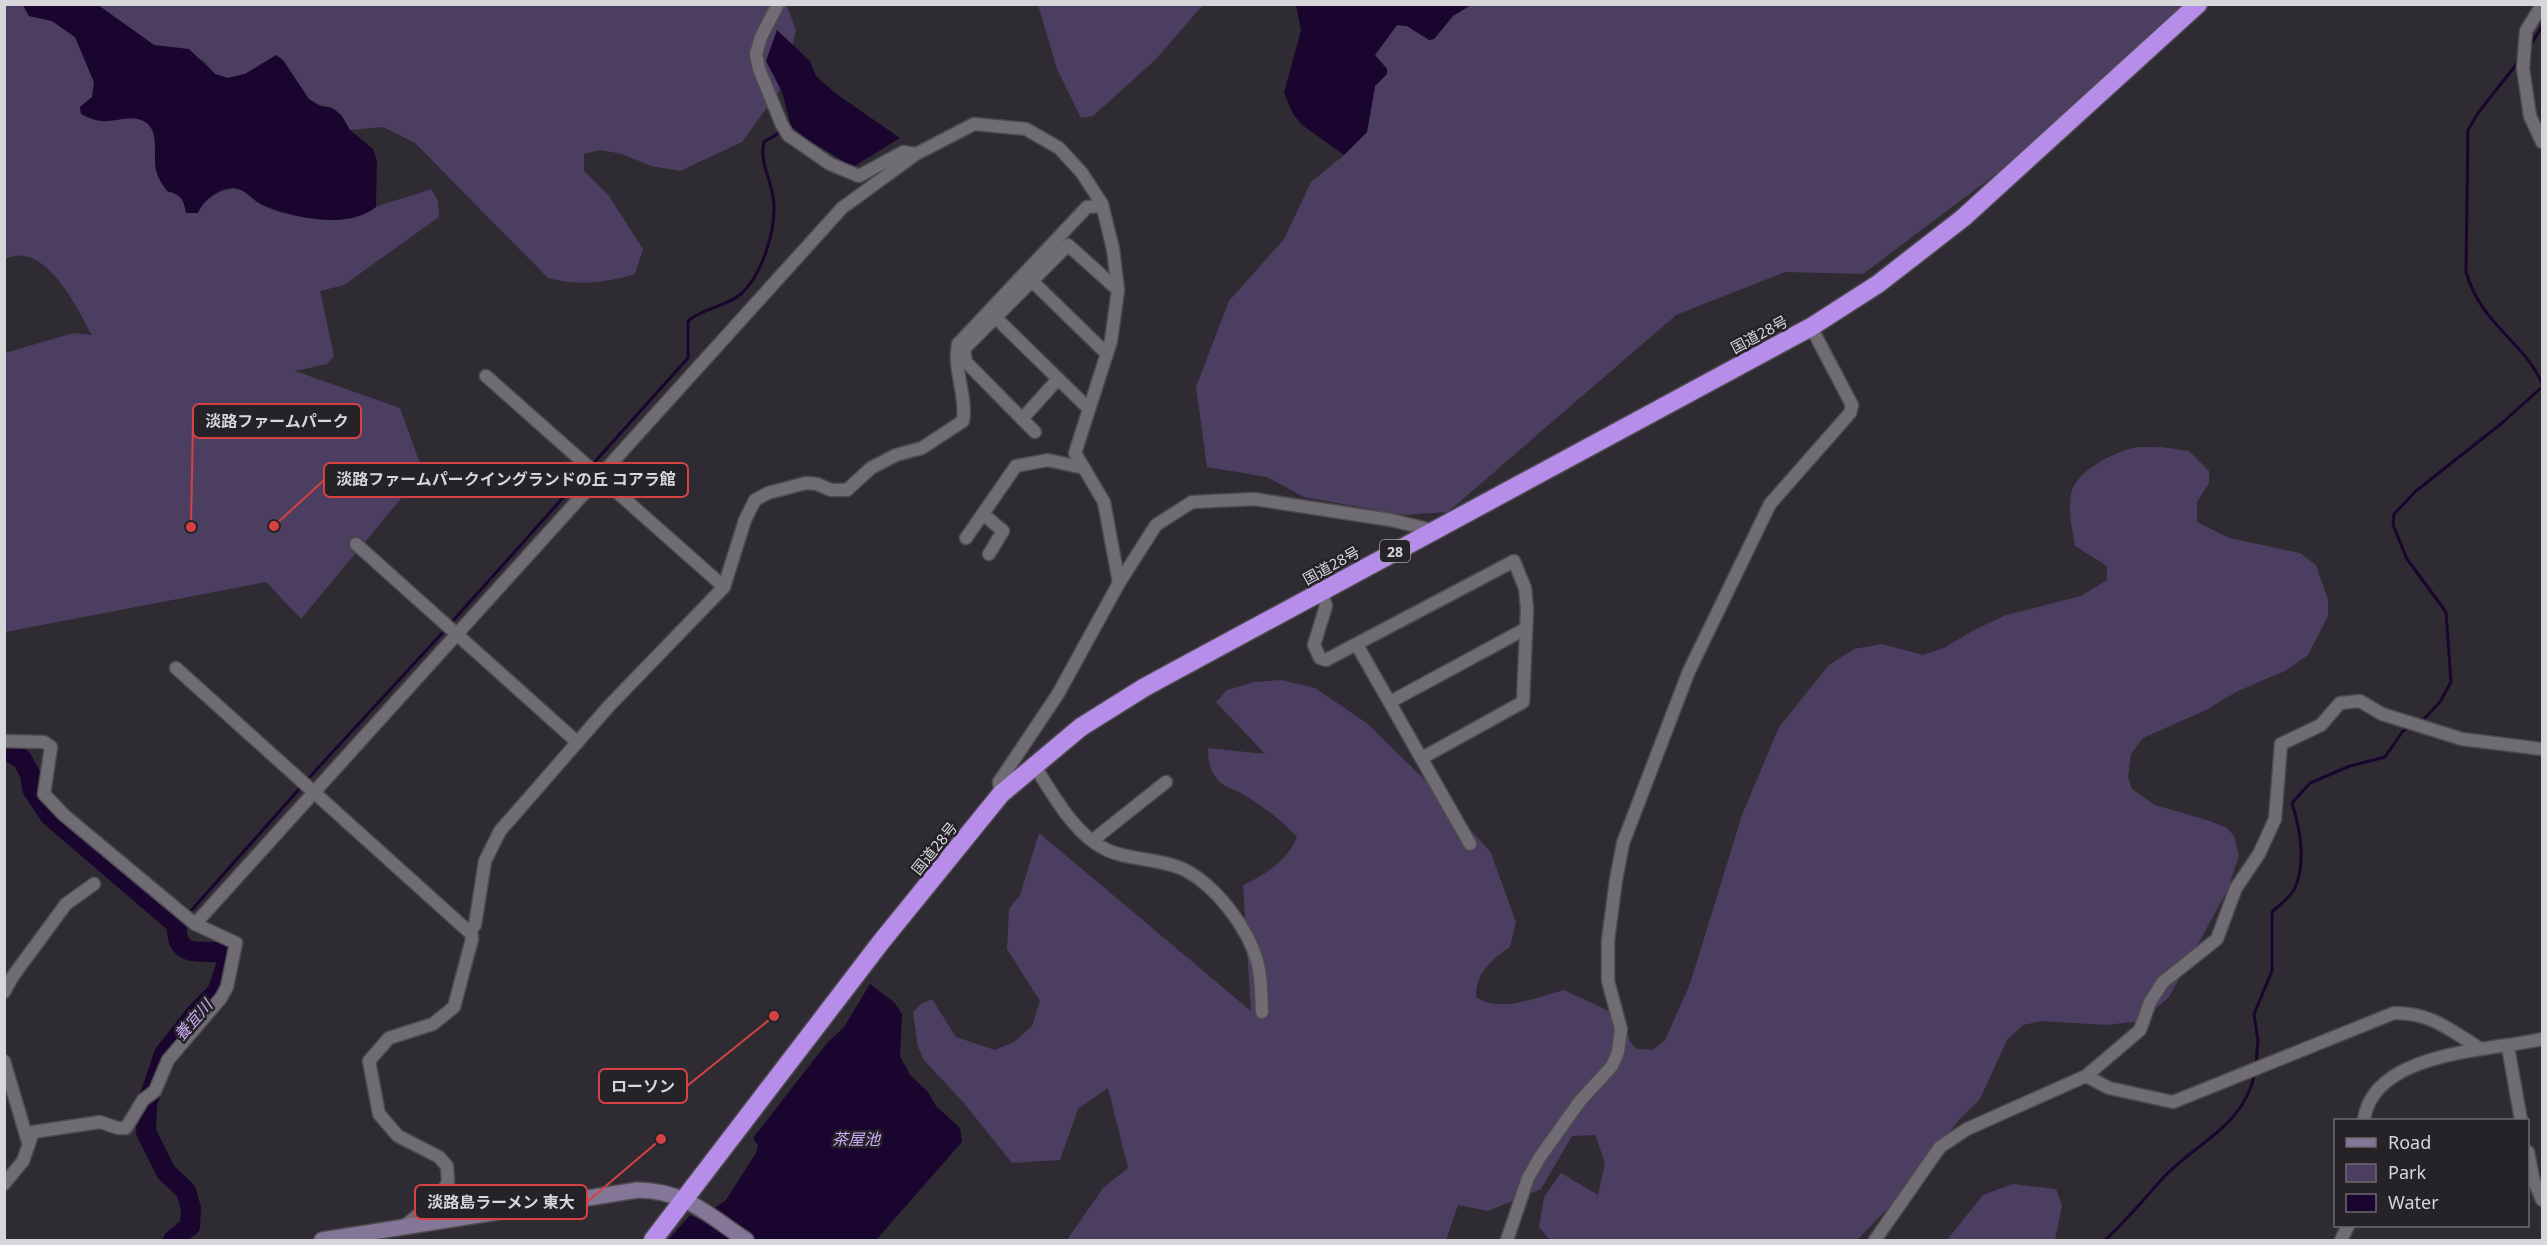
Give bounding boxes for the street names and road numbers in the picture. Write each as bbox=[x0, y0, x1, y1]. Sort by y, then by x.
street label: 国道28号 bbox=[1727, 311, 1791, 357]
road number: 28 bbox=[1380, 540, 1410, 562]
street label: 国道28号 bbox=[1299, 541, 1363, 589]
street label: 国道28号 bbox=[907, 818, 961, 878]

